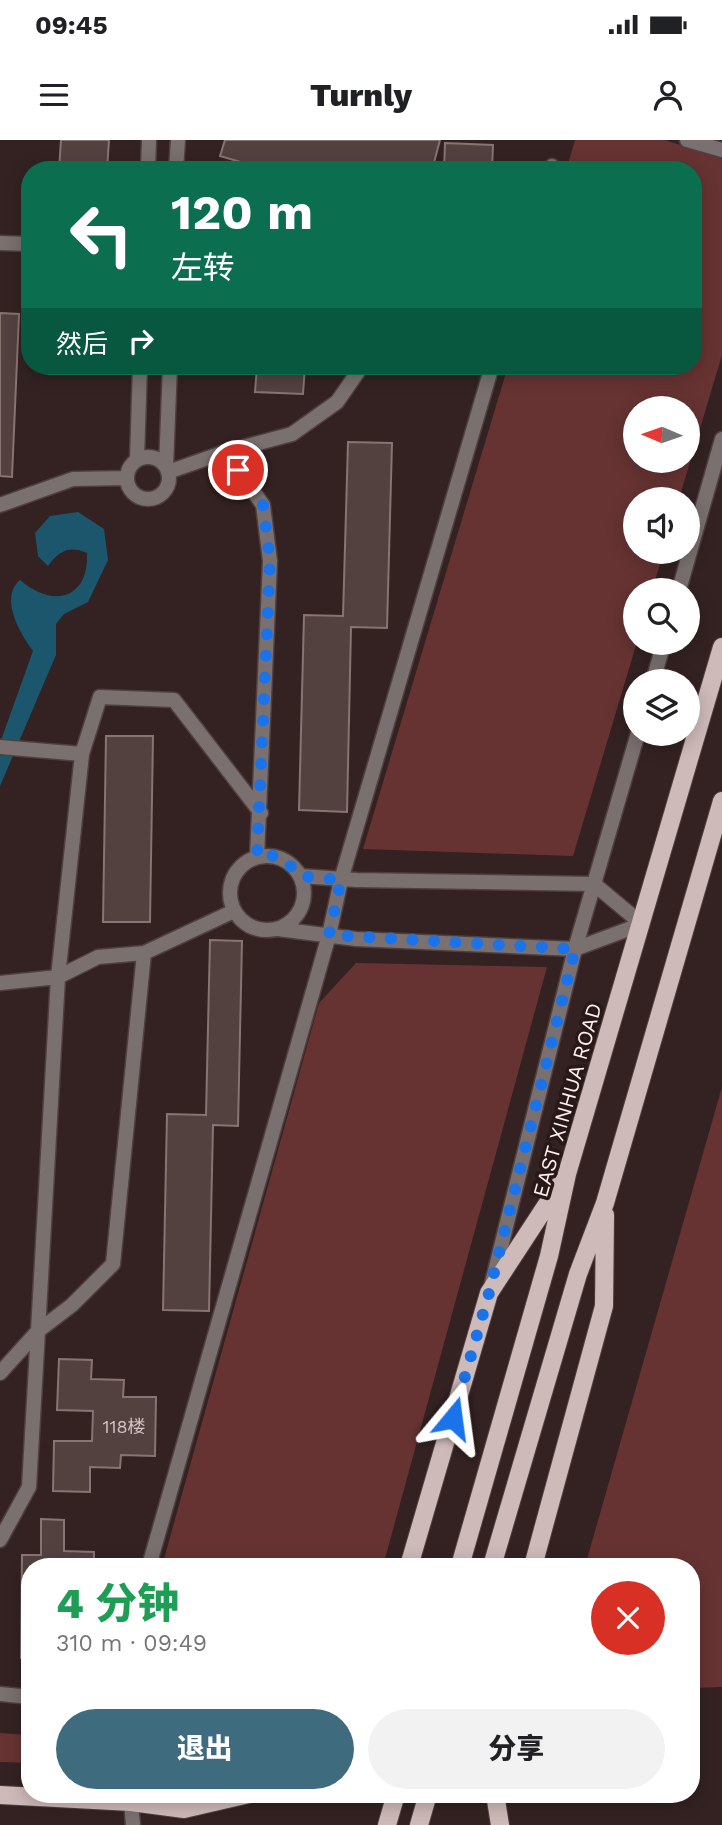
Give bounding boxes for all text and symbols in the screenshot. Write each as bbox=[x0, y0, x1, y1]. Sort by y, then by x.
text: 09:45 bbox=[35, 10, 108, 40]
icon: menu bbox=[35, 76, 73, 114]
text: Turnly bbox=[310, 76, 412, 114]
icon: person bbox=[649, 76, 687, 114]
text: 120 m bbox=[171, 183, 313, 241]
icon: left bbox=[56, 189, 147, 280]
text: 左转 bbox=[171, 249, 235, 287]
icon: right bbox=[122, 322, 160, 360]
text: 然后 bbox=[56, 329, 108, 359]
north arrow bbox=[623, 396, 700, 472]
map controls bbox=[623, 396, 700, 746]
pin bbox=[208, 440, 268, 500]
icon: arrive bbox=[219, 451, 257, 489]
button: sound bbox=[623, 487, 700, 564]
button: search bbox=[623, 578, 700, 655]
button: layers bbox=[623, 669, 700, 746]
street label: EAST XINHUA ROAD bbox=[527, 1000, 607, 1200]
position arrow bbox=[416, 1381, 490, 1455]
house number: 118楼 bbox=[102, 1416, 146, 1437]
text: 4 分钟 bbox=[56, 1579, 179, 1628]
button: close bbox=[591, 1581, 665, 1655]
text: 310 m · 09:49 bbox=[56, 1630, 207, 1657]
button: 退出 bbox=[56, 1709, 354, 1789]
button: 分享 bbox=[368, 1709, 665, 1789]

